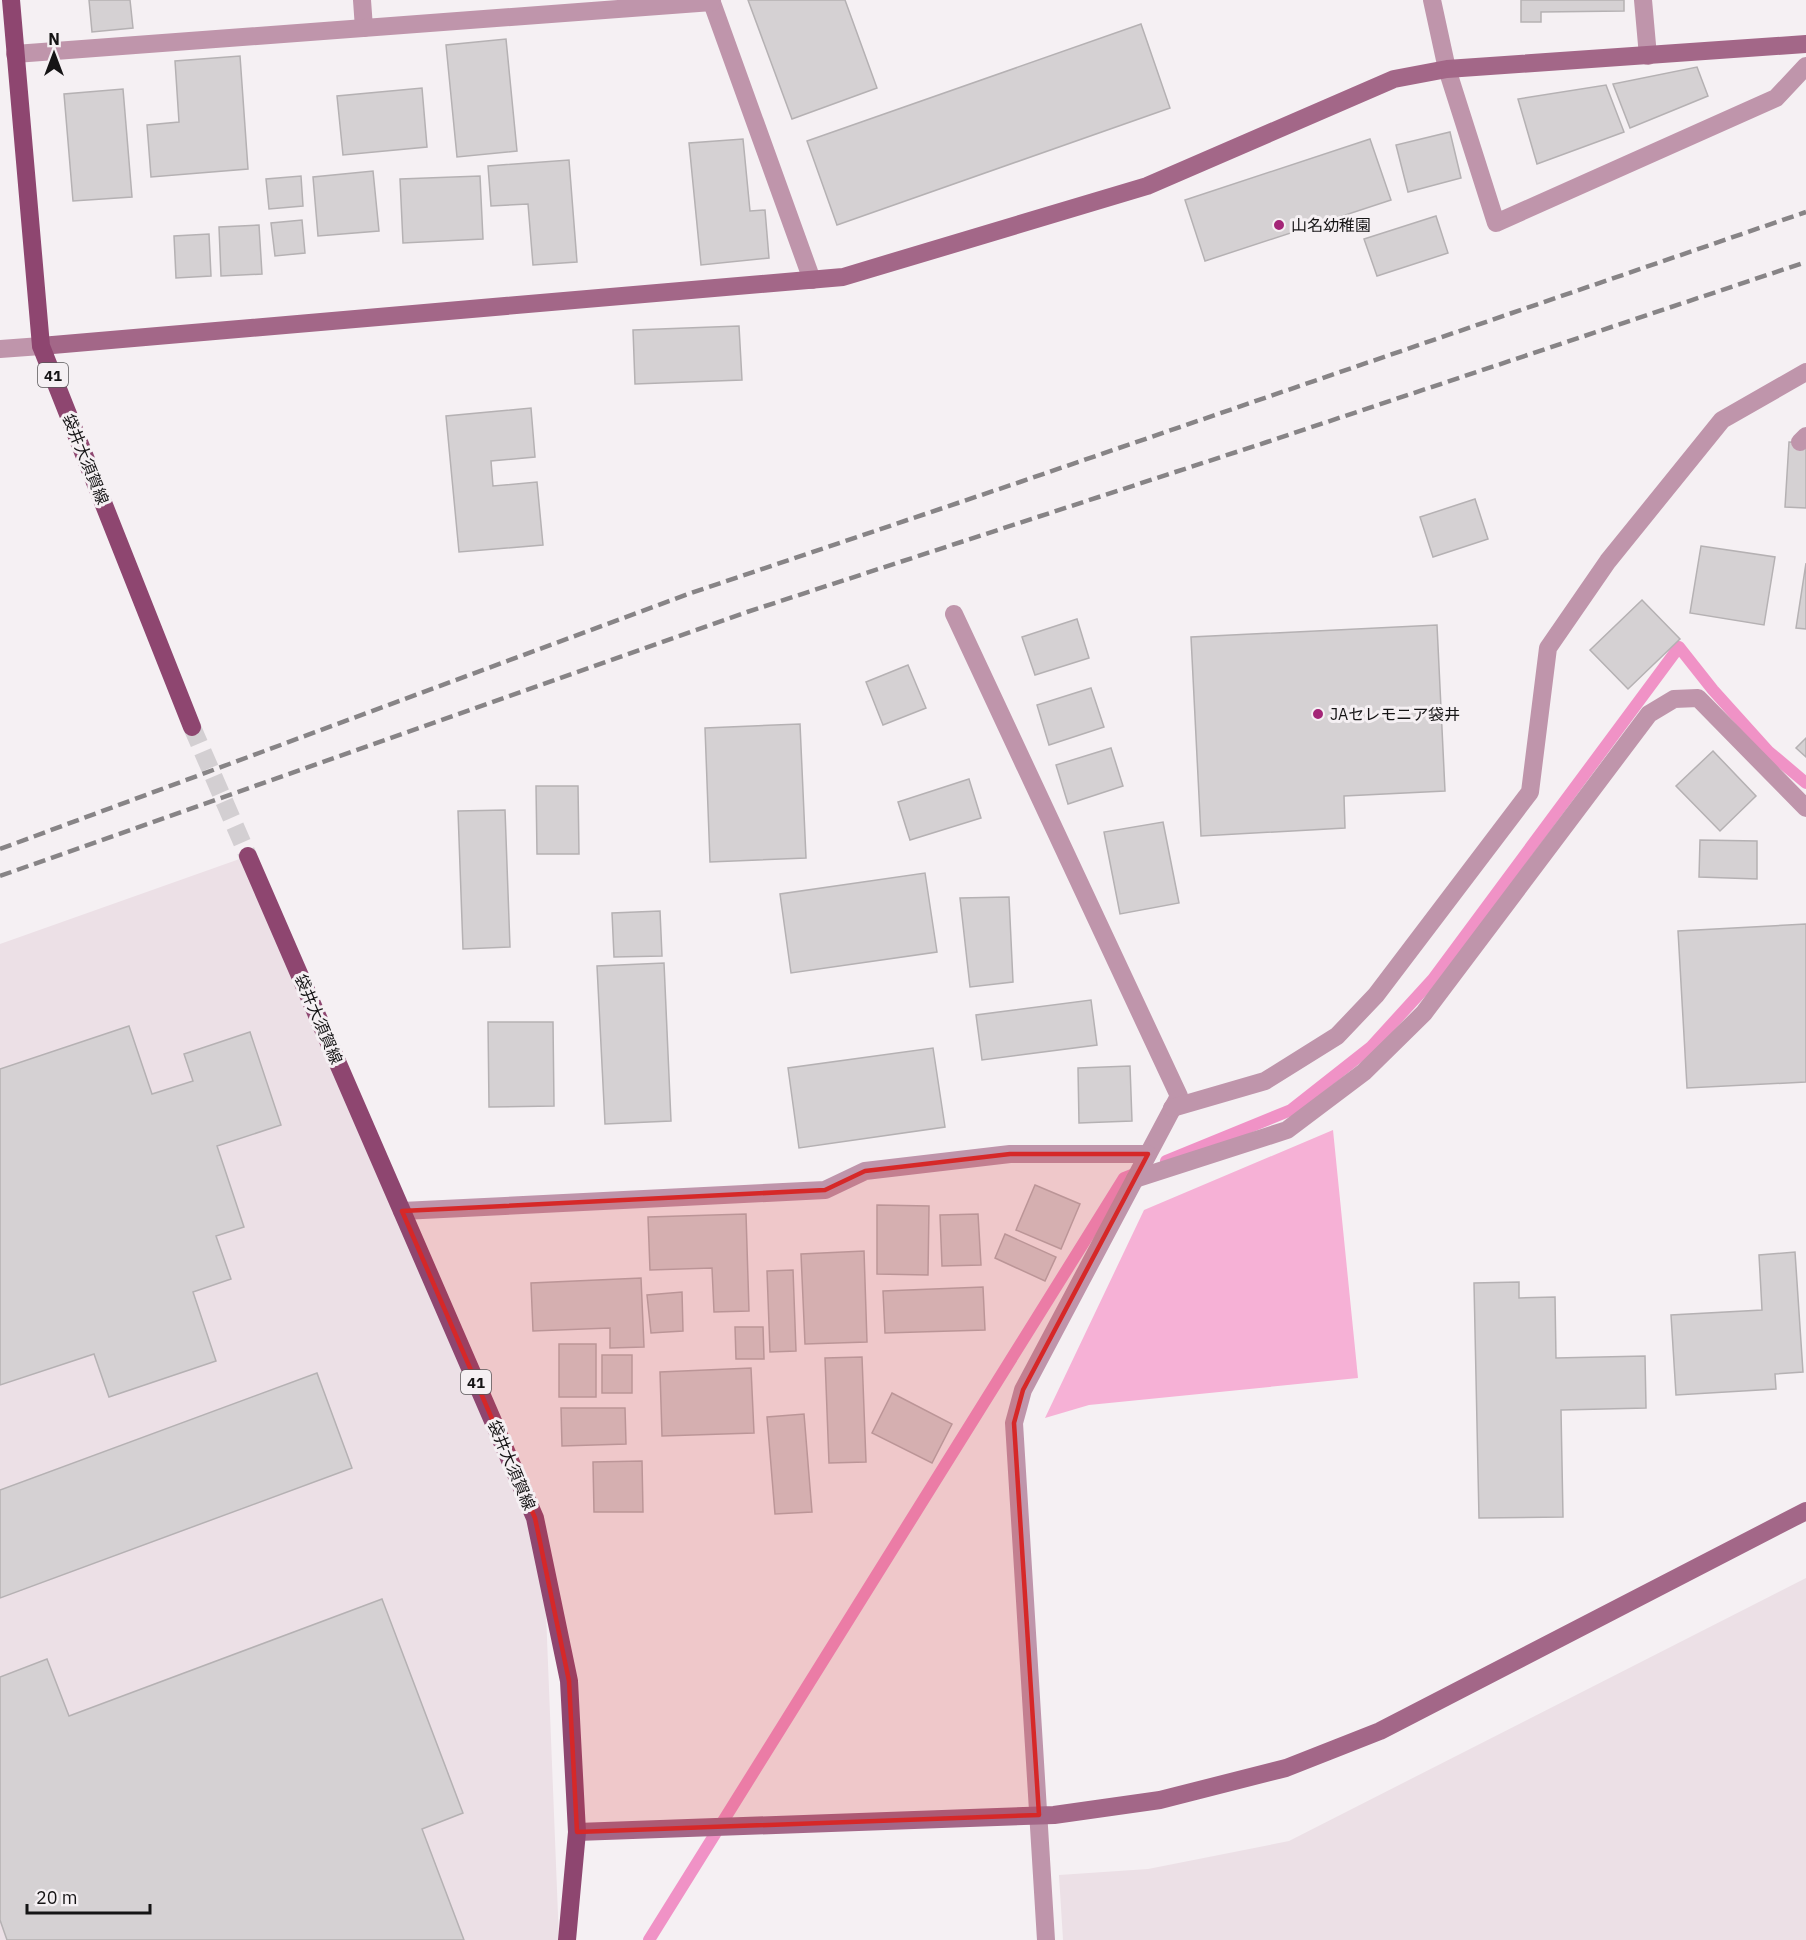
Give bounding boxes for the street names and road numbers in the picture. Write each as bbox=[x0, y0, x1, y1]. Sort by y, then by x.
road number: 41 bbox=[38, 363, 68, 387]
street label: 袋井大須賀線 bbox=[59, 411, 113, 507]
street label: 袋井大須賀線 bbox=[291, 971, 347, 1067]
road number: 41 bbox=[461, 1370, 491, 1394]
street label: 袋井大須賀線 bbox=[484, 1417, 540, 1513]

